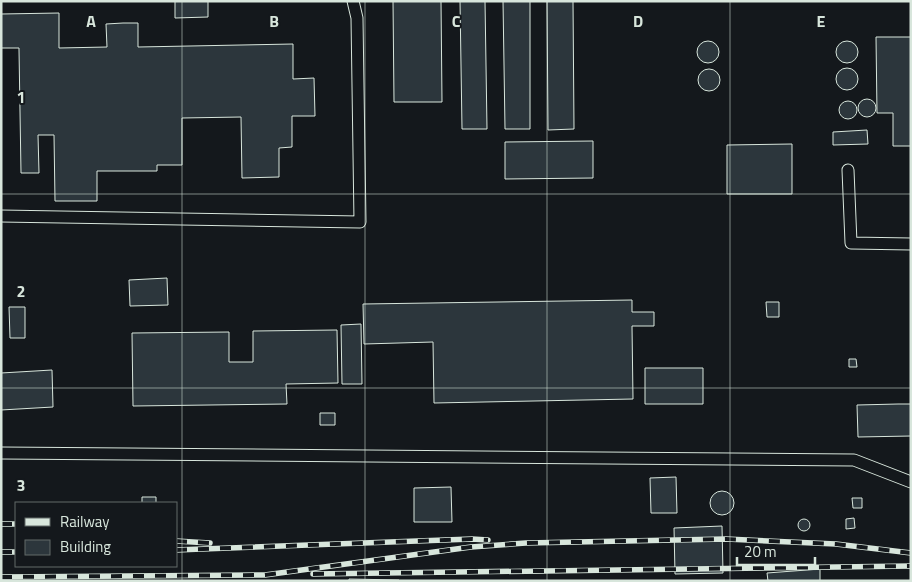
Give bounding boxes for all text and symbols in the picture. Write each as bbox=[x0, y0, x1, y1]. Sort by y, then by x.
text: A bbox=[86, 9, 96, 33]
text: B bbox=[269, 9, 279, 33]
text: C bbox=[452, 9, 461, 33]
text: D bbox=[633, 9, 643, 33]
text: E bbox=[817, 9, 826, 33]
text: 1 bbox=[17, 85, 25, 109]
text: 2 bbox=[17, 279, 25, 303]
text: 3 bbox=[17, 473, 25, 497]
legend bbox=[15, 502, 178, 567]
text: Railway bbox=[60, 510, 110, 533]
scale bar bbox=[737, 534, 814, 566]
text: Building bbox=[60, 535, 111, 558]
text: 20 m bbox=[744, 540, 777, 563]

